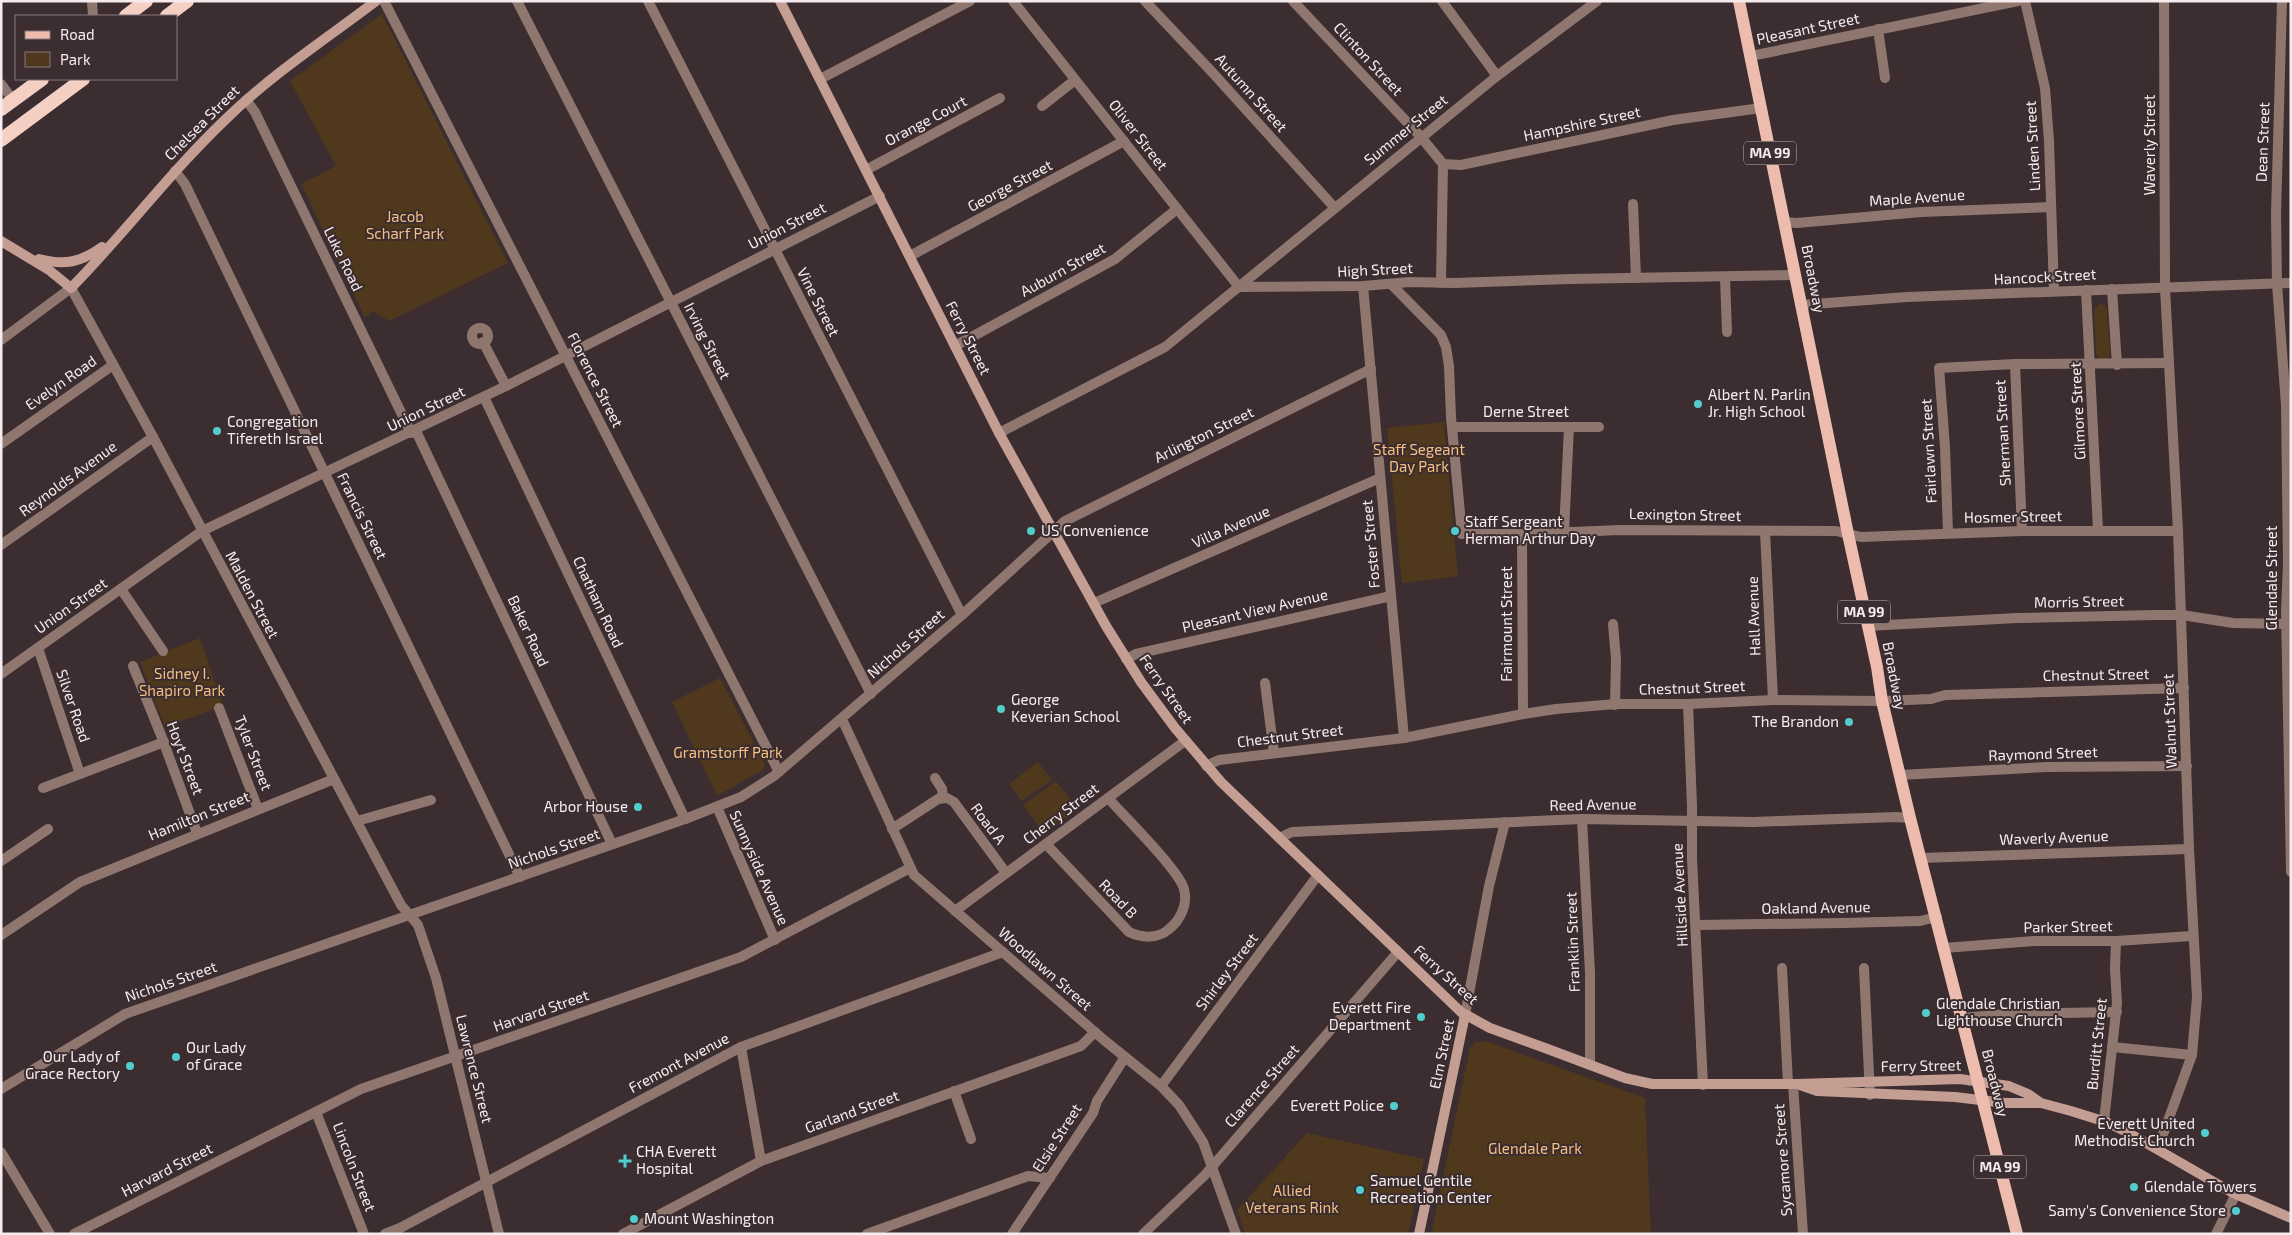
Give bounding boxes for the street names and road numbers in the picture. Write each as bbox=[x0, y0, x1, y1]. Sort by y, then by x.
street label: Pleasant Street bbox=[1755, 8, 1861, 48]
street label: Clinton Street bbox=[1330, 18, 1407, 99]
street label: Autumn Street bbox=[1212, 50, 1292, 135]
street label: Chelsea Street bbox=[160, 81, 243, 164]
street label: Summer Street bbox=[1360, 90, 1451, 168]
street label: Orange Court bbox=[882, 91, 970, 149]
street label: Waverly Street bbox=[2140, 94, 2158, 195]
street label: Oliver Street bbox=[1106, 95, 1172, 174]
street label: Linden Street bbox=[2021, 100, 2043, 192]
street label: Dean Street bbox=[2252, 101, 2272, 182]
street label: Hampshire Street bbox=[1522, 102, 1642, 144]
road number: MA 99 bbox=[1744, 142, 1796, 164]
street label: George Street bbox=[964, 155, 1055, 215]
street label: Maple Avenue bbox=[1868, 185, 1965, 209]
street label: Union Street bbox=[745, 198, 829, 252]
street label: Luke Road bbox=[321, 223, 367, 294]
street label: Auburn Street bbox=[1017, 238, 1109, 300]
street label: Broadway bbox=[1799, 243, 1829, 314]
street label: High Street bbox=[1337, 258, 1414, 280]
street label: Vine Street bbox=[794, 264, 844, 339]
street label: Hancock Street bbox=[1993, 264, 2097, 288]
street label: Ferry Street bbox=[943, 298, 995, 378]
street label: Irving Street bbox=[681, 299, 735, 382]
street label: Florence Street bbox=[564, 329, 628, 430]
street label: Evelyn Road bbox=[21, 351, 100, 413]
street label: Gilmore Street bbox=[2065, 361, 2089, 461]
street label: Sherman Street bbox=[1990, 379, 2014, 487]
street label: Union Street bbox=[384, 381, 468, 435]
street label: Fairlawn Street bbox=[1916, 398, 1940, 504]
street label: Arlington Street bbox=[1151, 402, 1257, 466]
street label: Derne Street bbox=[1483, 402, 1569, 420]
street label: Reynolds Avenue bbox=[15, 437, 120, 520]
street label: Francis Street bbox=[334, 469, 392, 562]
street label: Foster Street bbox=[1357, 499, 1383, 589]
street label: Villa Avenue bbox=[1189, 501, 1272, 551]
street label: Lexington Street bbox=[1629, 504, 1742, 524]
street label: Hosmer Street bbox=[1964, 506, 2062, 526]
street label: Glendale Street bbox=[2262, 525, 2280, 631]
street label: Malden Street bbox=[222, 548, 284, 641]
street label: Chatham Road bbox=[570, 553, 628, 650]
street label: Fairmount Street bbox=[1497, 566, 1515, 682]
street label: Union Street bbox=[31, 573, 111, 637]
street label: Hall Avenue bbox=[1743, 576, 1763, 656]
street label: Pleasant View Avenue bbox=[1180, 584, 1329, 636]
street label: Morris Street bbox=[2034, 591, 2124, 611]
street label: Baker Road bbox=[505, 592, 553, 669]
road number: MA 99 bbox=[1838, 600, 1890, 624]
street label: Nichols Street bbox=[863, 605, 948, 682]
street label: Broadway bbox=[1880, 640, 1910, 711]
street label: Ferry Street bbox=[1136, 650, 1197, 727]
street label: Chestnut Street bbox=[2042, 664, 2150, 684]
street label: Silver Road bbox=[53, 667, 95, 744]
street label: Walnut Street bbox=[2158, 673, 2180, 769]
street label: Chestnut Street bbox=[1638, 676, 1746, 698]
street label: Tyler Street bbox=[231, 713, 277, 793]
street label: Hoyt Street bbox=[164, 718, 208, 797]
street label: Chestnut Street bbox=[1236, 720, 1344, 750]
street label: Raymond Street bbox=[1988, 742, 2098, 764]
street label: Cherry Street bbox=[1019, 779, 1102, 847]
street label: Hamilton Street bbox=[145, 786, 252, 844]
street label: Reed Avenue bbox=[1549, 794, 1637, 814]
street label: Road A bbox=[968, 799, 1010, 848]
street label: Sunnyside Avenue bbox=[727, 807, 793, 928]
street label: Nichols Street bbox=[505, 824, 602, 872]
street label: Waverly Avenue bbox=[1999, 826, 2109, 848]
street label: Hillside Avenue bbox=[1667, 843, 1691, 947]
street label: Road B bbox=[1096, 875, 1142, 922]
street label: Franklin Street bbox=[1561, 891, 1583, 992]
street label: Oakland Avenue bbox=[1761, 897, 1871, 917]
street label: Parker Street bbox=[2023, 916, 2113, 936]
street label: Woodlawn Street bbox=[995, 923, 1096, 1014]
street label: Shirley Street bbox=[1191, 929, 1261, 1014]
street label: Ferry Street bbox=[1411, 941, 1483, 1008]
street label: Nichols Street bbox=[122, 957, 219, 1005]
street label: Harvard Street bbox=[491, 985, 591, 1035]
street label: Burditt Street bbox=[2082, 997, 2110, 1091]
street label: Lawrence Street bbox=[453, 1013, 497, 1125]
street label: Elm Street bbox=[1425, 1017, 1457, 1090]
street label: Fremont Avenue bbox=[625, 1028, 732, 1096]
street label: Clarence Street bbox=[1220, 1040, 1302, 1131]
street label: Broadway bbox=[1979, 1047, 2013, 1118]
street label: Ferry Street bbox=[1881, 1055, 1962, 1075]
street label: Garland Street bbox=[802, 1086, 901, 1136]
street label: Elsie Street bbox=[1028, 1100, 1085, 1175]
street label: Sycamore Street bbox=[1769, 1103, 1795, 1217]
street label: Lincoln Street bbox=[330, 1119, 380, 1214]
street label: Harvard Street bbox=[118, 1138, 215, 1200]
road number: MA 99 bbox=[1974, 1156, 2026, 1178]

